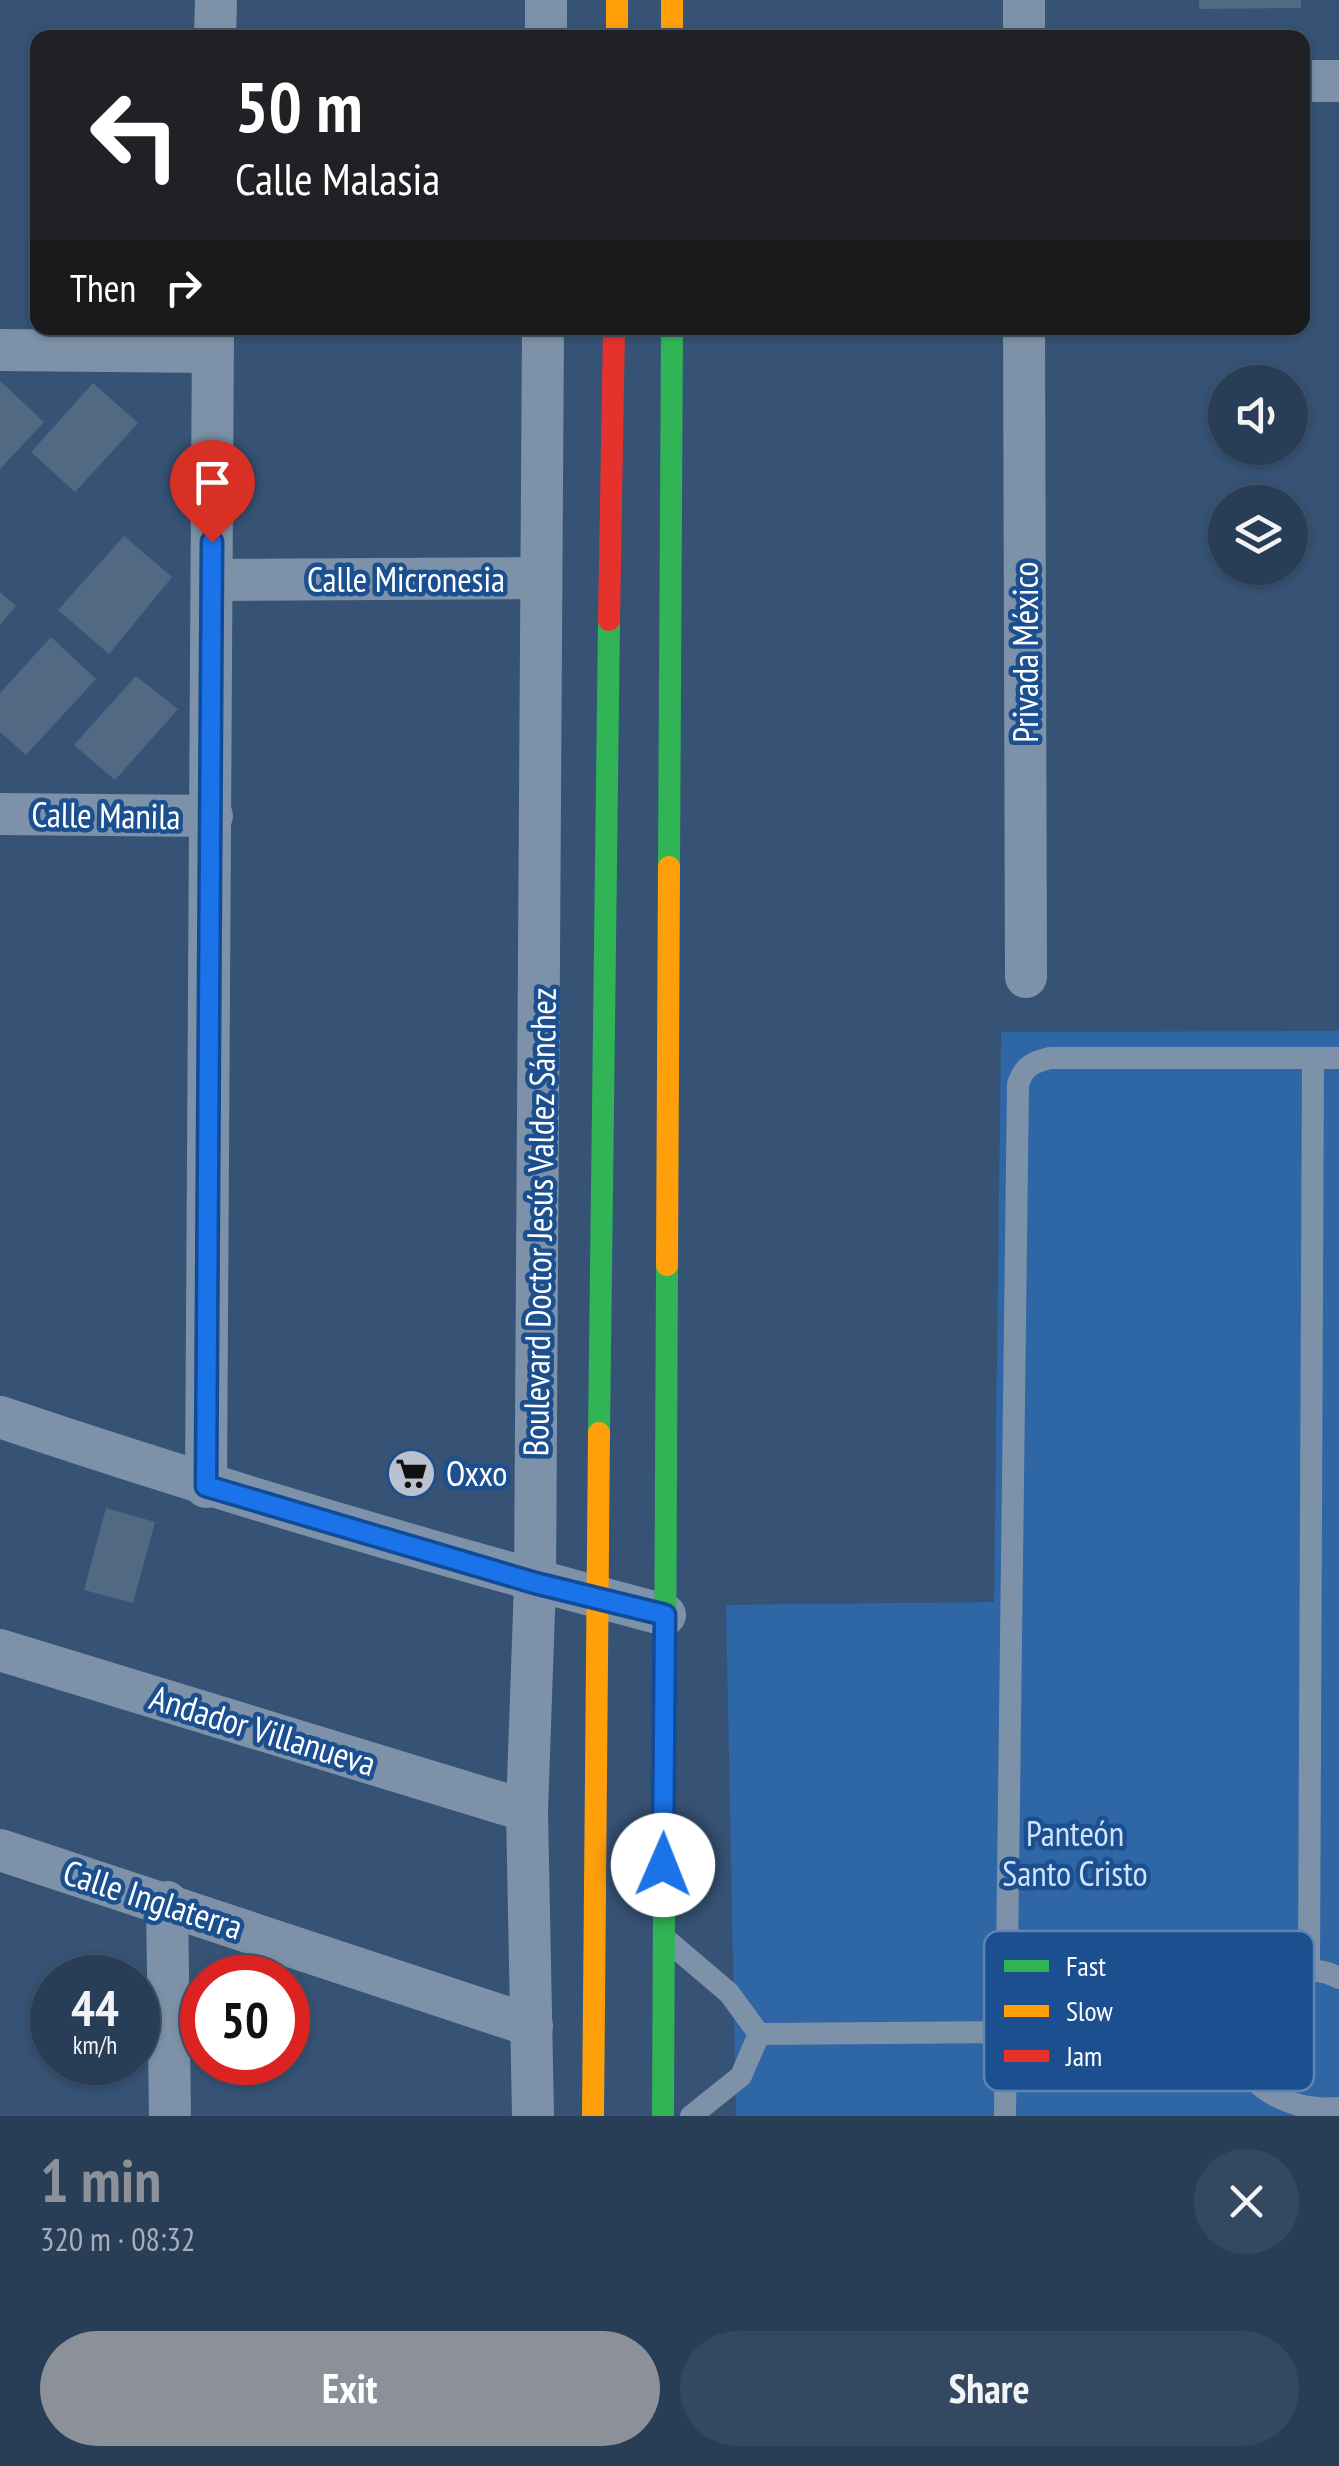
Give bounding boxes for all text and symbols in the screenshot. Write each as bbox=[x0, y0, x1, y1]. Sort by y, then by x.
text: 50 m bbox=[235, 61, 363, 151]
icon: left bbox=[70, 70, 200, 200]
text: Calle Malasia bbox=[235, 149, 440, 207]
icon: right bbox=[156, 260, 211, 315]
text: Then bbox=[70, 263, 136, 312]
map controls bbox=[1208, 365, 1308, 585]
button: sound bbox=[1208, 365, 1308, 465]
pin bbox=[170, 440, 255, 543]
icon: arrive bbox=[185, 455, 240, 510]
button: layers bbox=[1208, 485, 1308, 585]
street label: Calle Micronesia bbox=[307, 556, 505, 602]
street label: Privada México bbox=[1002, 561, 1048, 743]
street label: Calle Manila bbox=[31, 791, 181, 839]
street label: Boulevard Doctor Jesús Valdez Sánchez bbox=[512, 987, 566, 1457]
supermarket icon: Oxxo bbox=[385, 1447, 437, 1499]
place label: Oxxo bbox=[446, 1450, 507, 1496]
street label: Andador Villanueva bbox=[145, 1674, 381, 1786]
park label: Panteón Santo Cristo bbox=[1002, 1810, 1148, 1896]
position arrow bbox=[611, 1813, 715, 1917]
street label: Calle Inglaterra bbox=[58, 1848, 248, 1950]
legend bbox=[984, 1931, 1314, 2091]
text: Fast bbox=[1066, 1947, 1106, 1984]
speed limit sign: 50 bbox=[180, 1955, 310, 2085]
text: 44 bbox=[71, 1975, 119, 2040]
text: Slow bbox=[1066, 1992, 1113, 2029]
text: km/h bbox=[73, 2029, 117, 2061]
text: Jam bbox=[1065, 2037, 1102, 2074]
text: 1 min bbox=[40, 2141, 161, 2219]
button: close bbox=[1194, 2149, 1299, 2254]
text: 320 m · 08:32 bbox=[40, 2218, 195, 2260]
button: Exit bbox=[40, 2331, 660, 2446]
button: Share bbox=[680, 2331, 1299, 2446]

